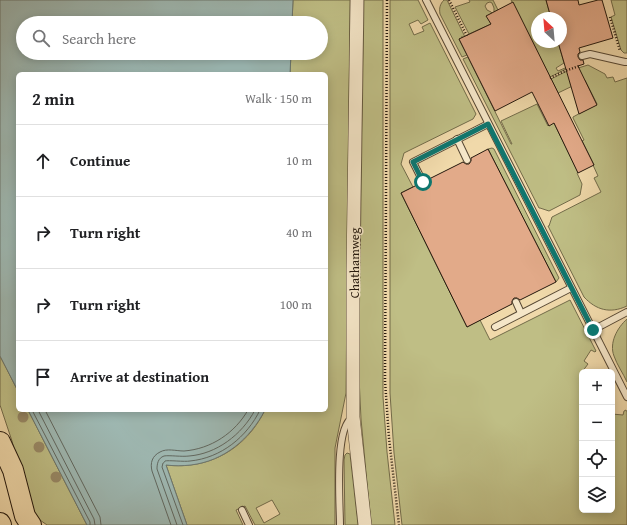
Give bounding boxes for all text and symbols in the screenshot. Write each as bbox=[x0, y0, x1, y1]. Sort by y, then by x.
north arrow bbox=[531, 12, 567, 48]
search box bbox=[16, 16, 328, 60]
icon: search bbox=[30, 27, 52, 49]
text: Search here bbox=[62, 28, 136, 49]
text: 2 min bbox=[32, 86, 74, 111]
text: Walk · 150 m bbox=[245, 89, 312, 108]
icon: ahead bbox=[32, 150, 54, 172]
text: Continue bbox=[70, 150, 131, 171]
text: 10 m bbox=[286, 151, 312, 170]
route start bbox=[414, 173, 432, 191]
icon: right bbox=[32, 222, 54, 244]
text: Turn right bbox=[70, 222, 141, 243]
text: 40 m bbox=[286, 223, 312, 242]
street label: Chathamweg bbox=[345, 227, 364, 298]
icon: right bbox=[32, 294, 54, 316]
text: Turn right bbox=[70, 294, 141, 315]
text: 100 m bbox=[280, 295, 312, 314]
route end bbox=[584, 321, 602, 339]
icon: arrive bbox=[32, 366, 54, 388]
text: Arrive at destination bbox=[70, 366, 209, 387]
map controls bbox=[579, 369, 615, 513]
button: + bbox=[579, 369, 615, 405]
button: − bbox=[579, 405, 615, 441]
button: locate bbox=[579, 441, 615, 477]
button: layers bbox=[579, 477, 615, 513]

